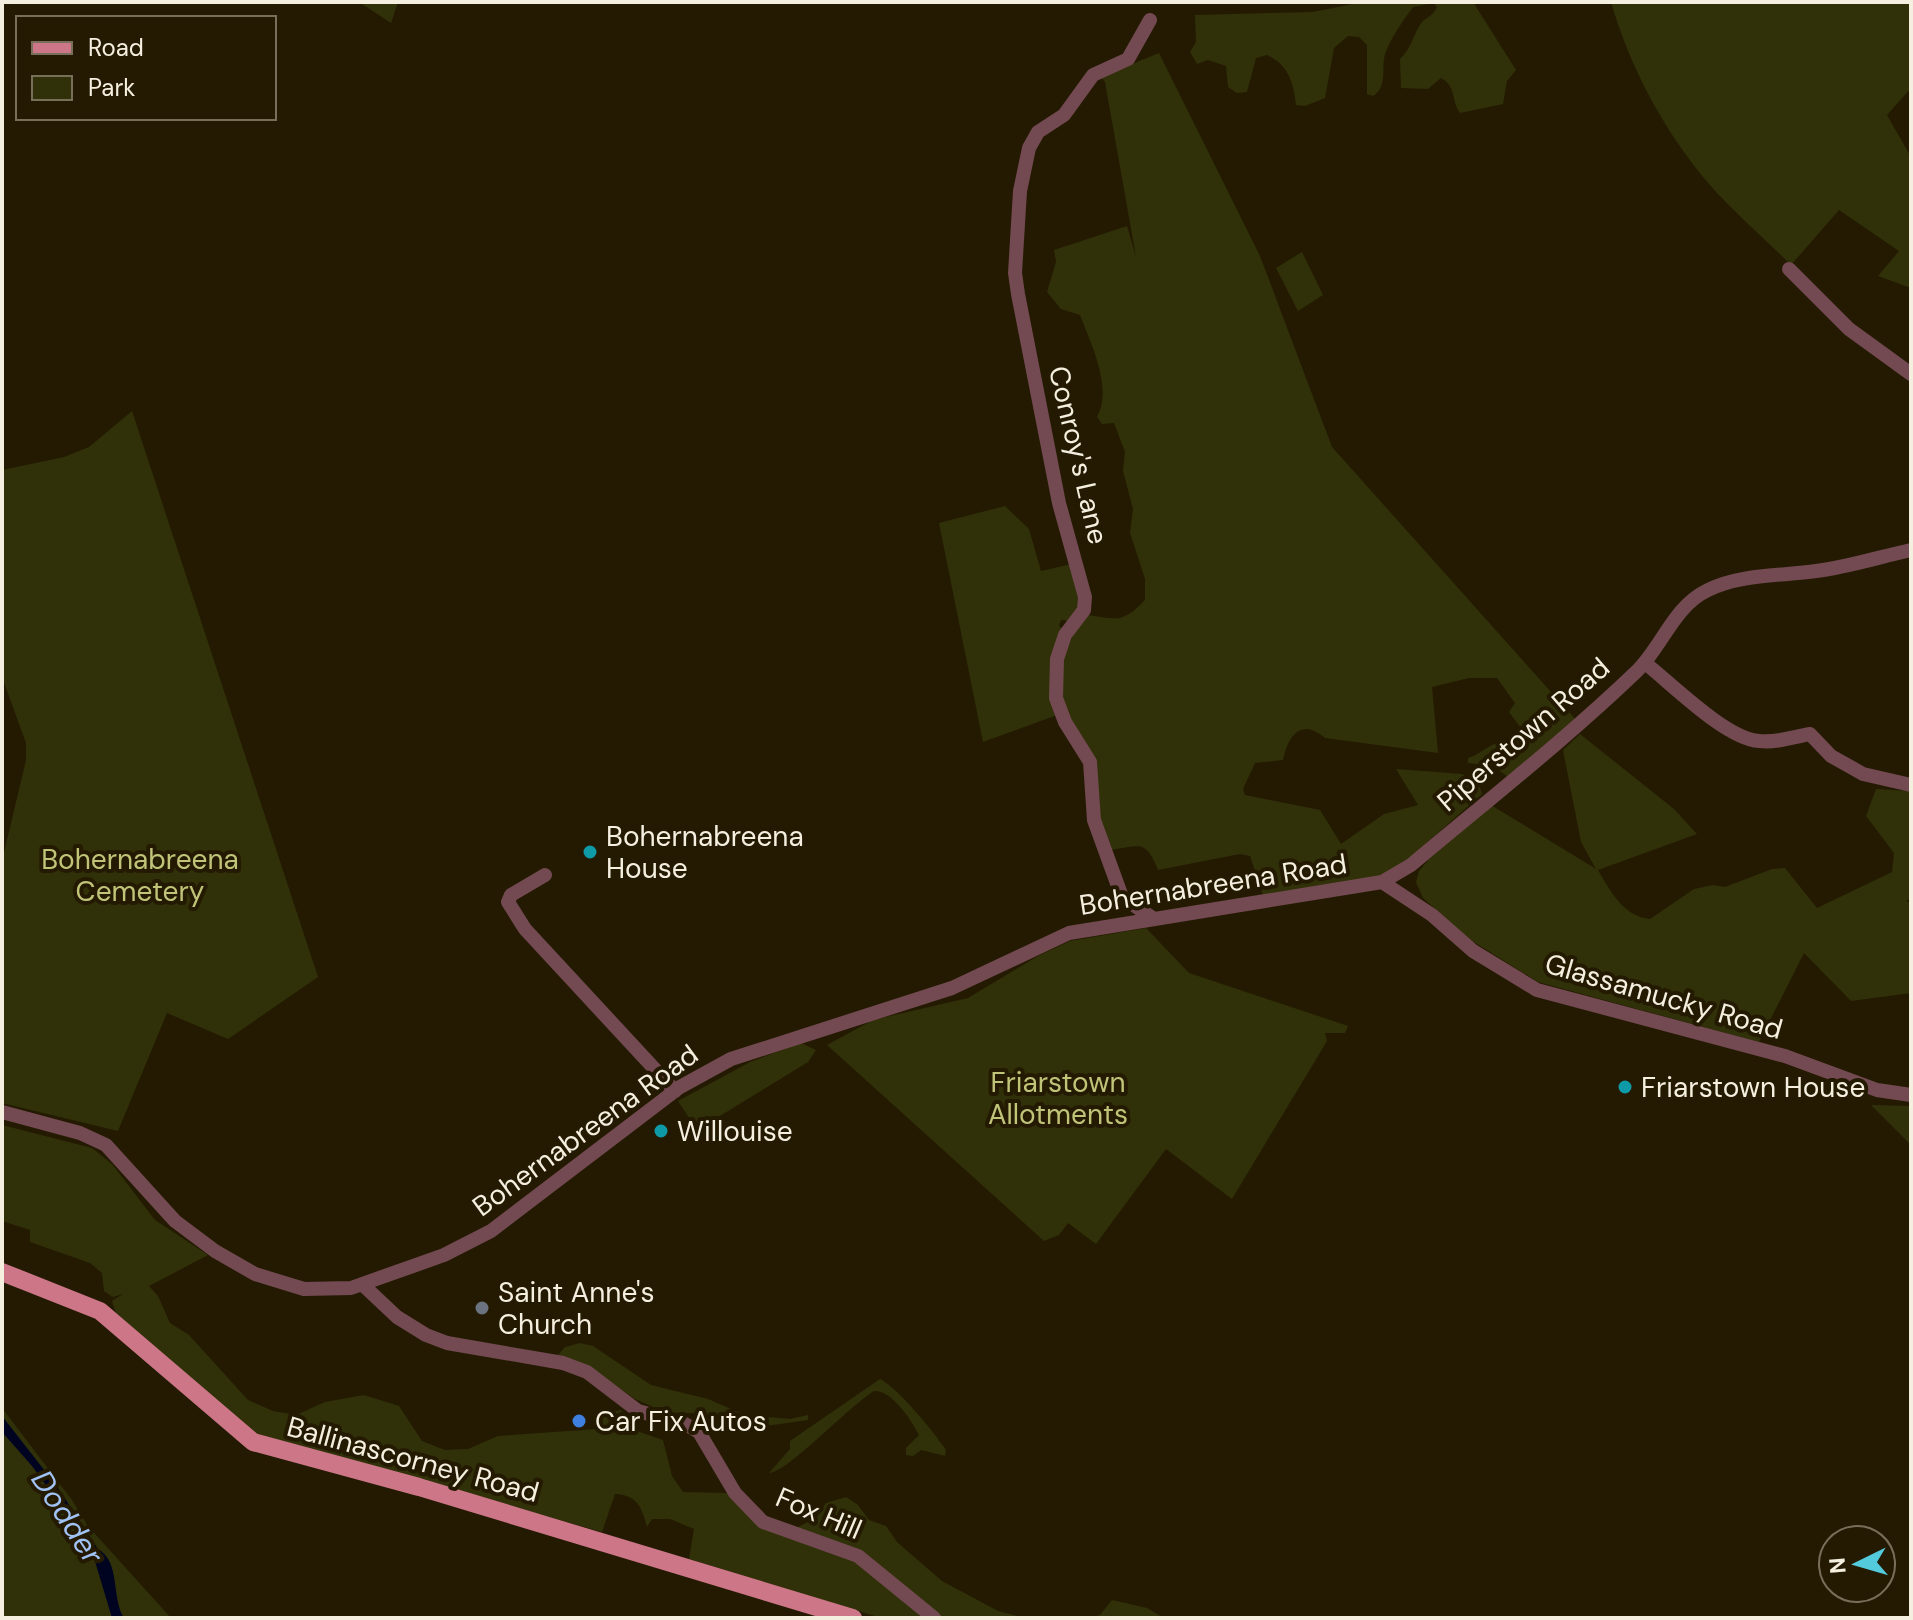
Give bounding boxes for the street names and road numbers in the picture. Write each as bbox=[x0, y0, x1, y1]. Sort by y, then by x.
street label: Conroy's Lane bbox=[1040, 362, 1117, 548]
street label: Piperstown Road bbox=[1429, 649, 1617, 819]
street label: Bohernabreena Road bbox=[1077, 845, 1349, 924]
street label: Glassamucky Road bbox=[1541, 945, 1787, 1048]
street label: Bohernabreena Road bbox=[465, 1036, 705, 1225]
street label: Ballinascorney Road bbox=[283, 1408, 543, 1511]
street label: Fox Hill bbox=[770, 1479, 867, 1548]

